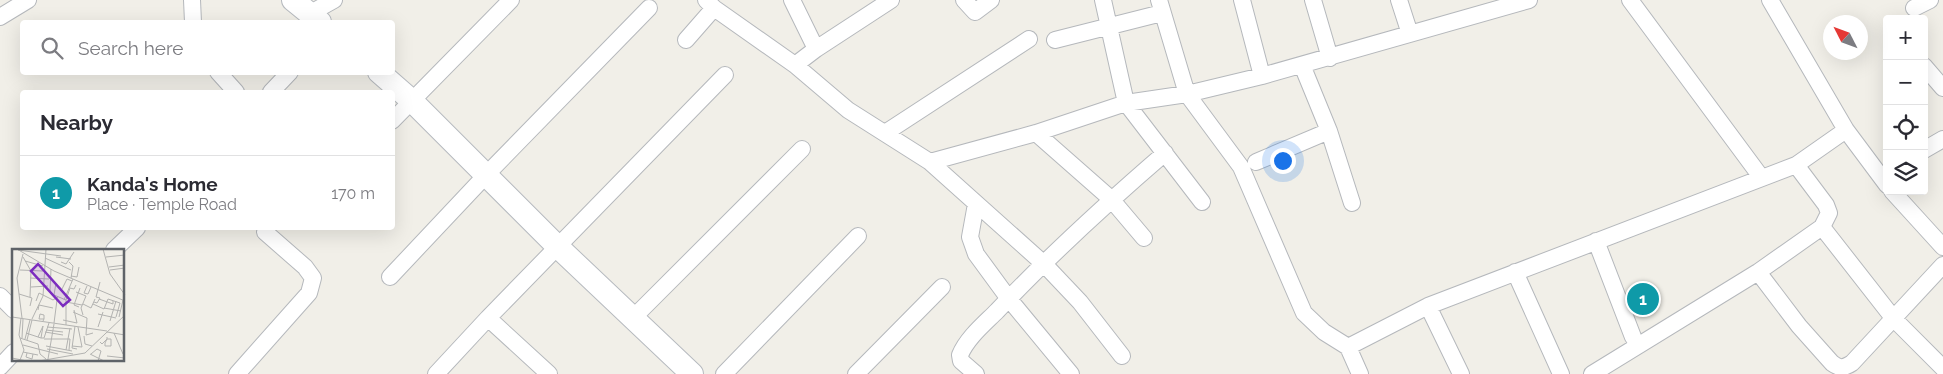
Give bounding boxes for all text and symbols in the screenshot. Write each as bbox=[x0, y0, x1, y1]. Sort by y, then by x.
north arrow bbox=[1823, 15, 1868, 60]
map controls bbox=[1883, 15, 1928, 195]
button: + bbox=[1883, 15, 1928, 60]
search box bbox=[20, 20, 395, 75]
icon: search bbox=[38, 34, 66, 62]
text: Search here bbox=[78, 37, 184, 59]
button: − bbox=[1883, 60, 1928, 105]
button: locate bbox=[1883, 105, 1928, 150]
text: Nearby bbox=[40, 110, 113, 135]
your location bbox=[1270, 148, 1296, 174]
button: layers bbox=[1883, 150, 1928, 195]
text: Kanda's Home bbox=[87, 173, 218, 195]
text: 1 bbox=[52, 184, 60, 203]
text: 170 m bbox=[331, 184, 375, 203]
text: Place · Temple Road bbox=[87, 195, 237, 214]
inset map bbox=[12, 249, 125, 362]
pin: 1 bbox=[1627, 280, 1659, 318]

